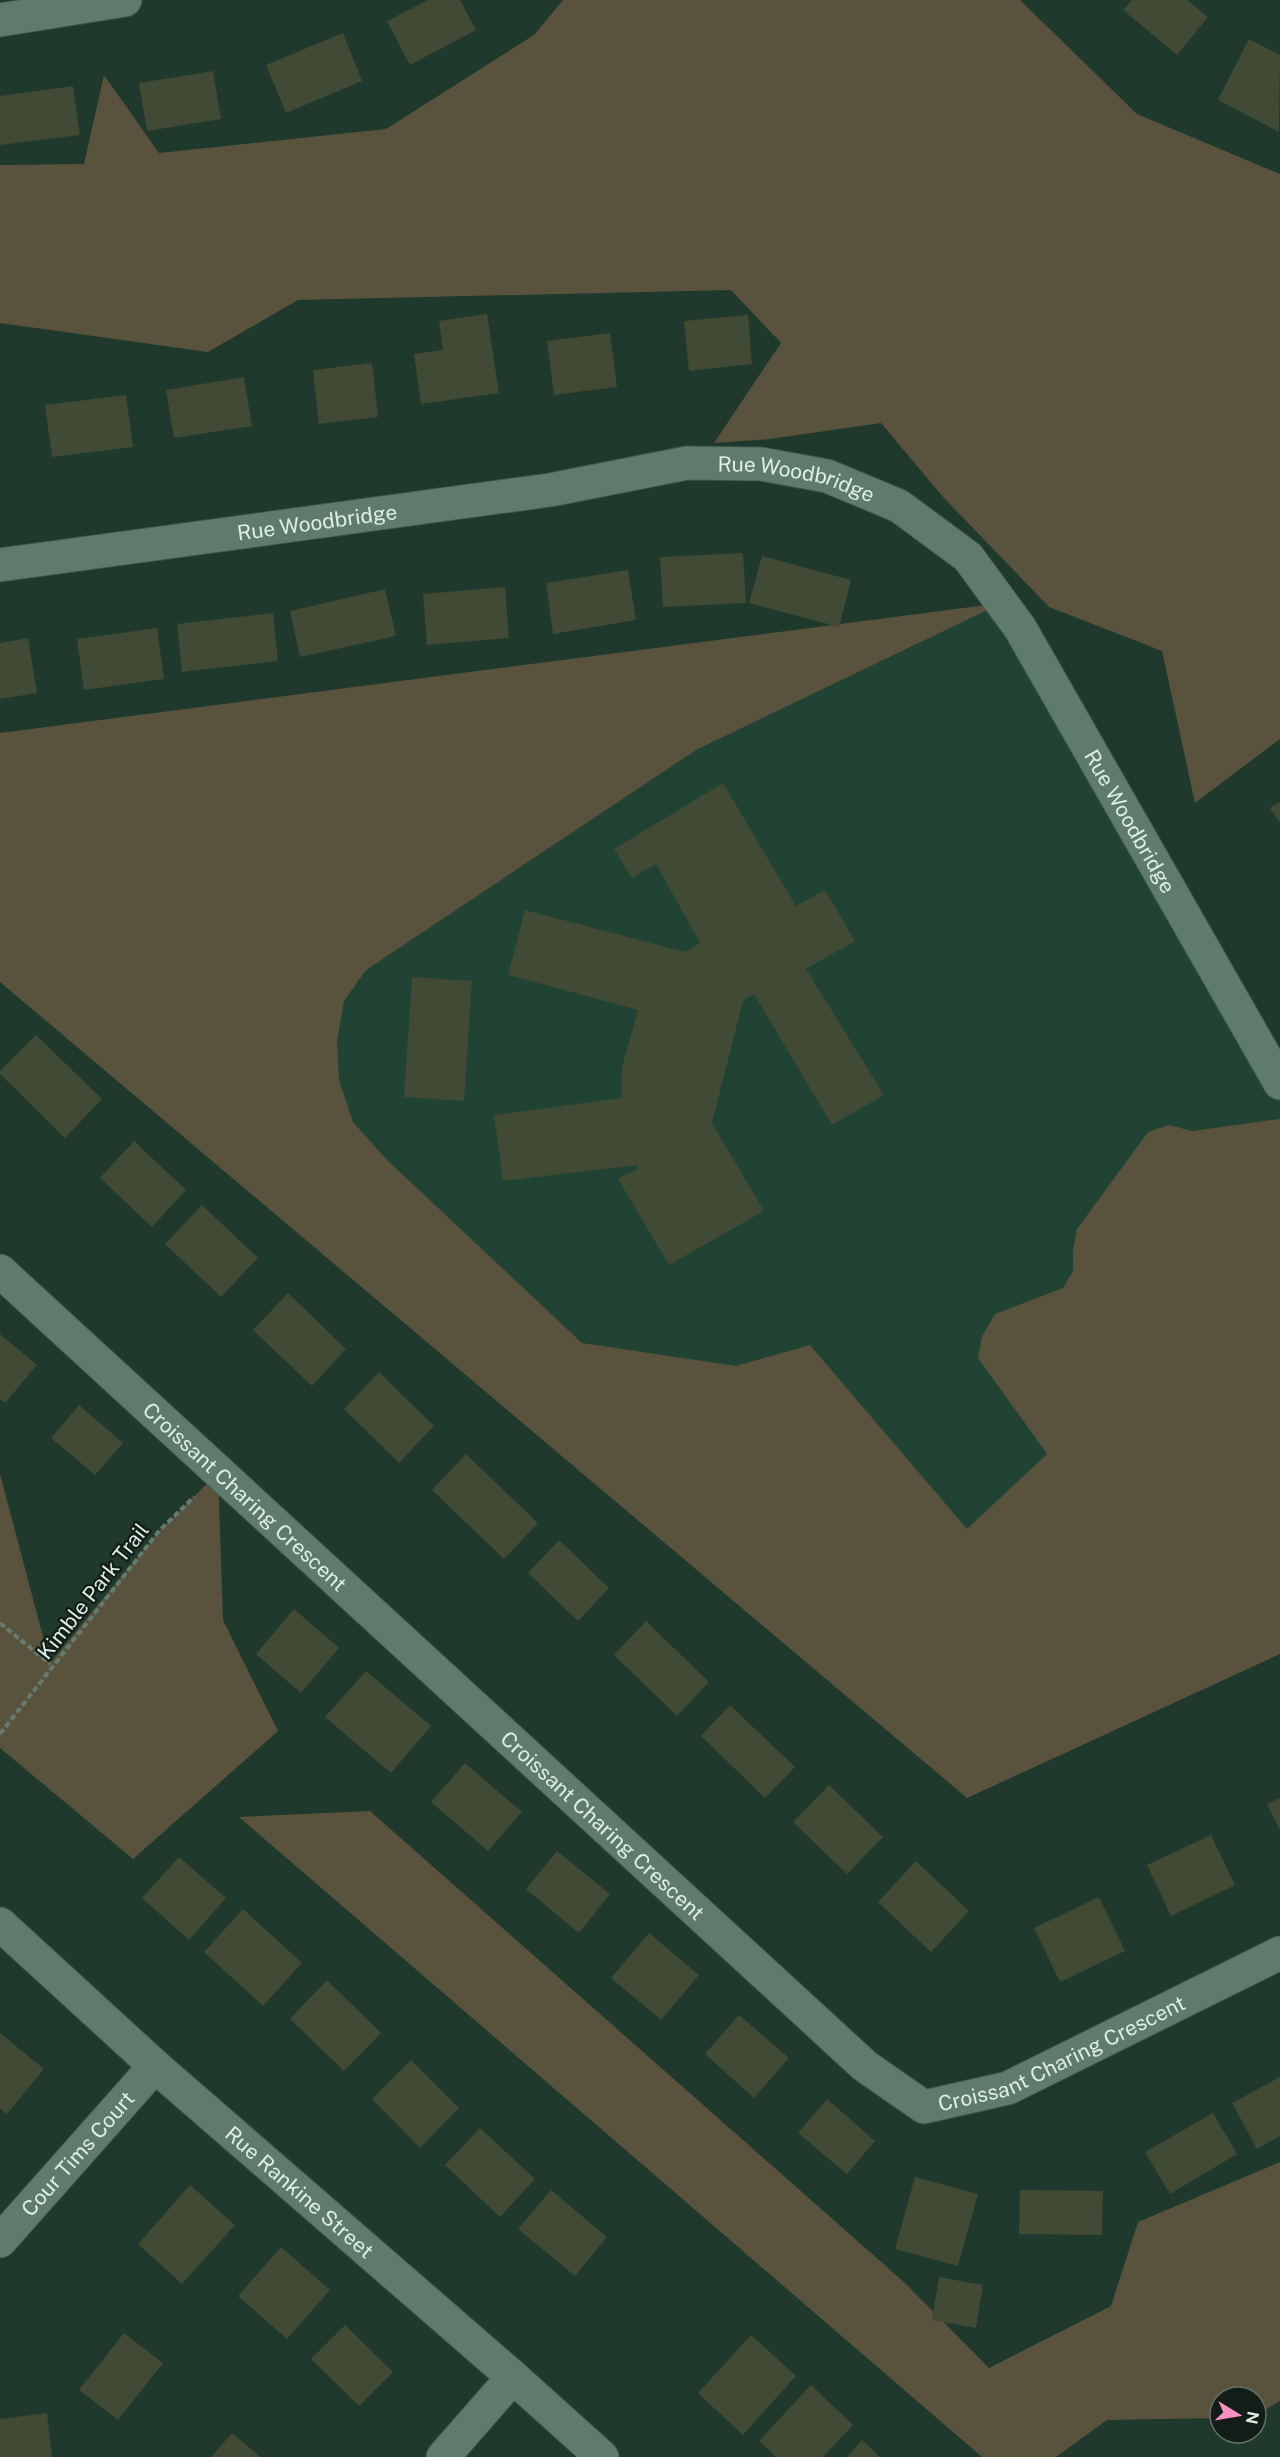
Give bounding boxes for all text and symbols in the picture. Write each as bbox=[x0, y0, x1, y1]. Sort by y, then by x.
street label: Rue Woodbridge bbox=[717, 451, 879, 507]
street label: Rue Woodbridge bbox=[235, 498, 399, 545]
street label: Rue Woodbridge bbox=[1079, 745, 1181, 897]
street label: Croissant Charing Crescent bbox=[138, 1397, 352, 1596]
street label: Kimble Park Trail bbox=[32, 1518, 154, 1664]
street label: Croissant Charing Crescent bbox=[496, 1725, 710, 1925]
street label: Croissant Charing Crescent bbox=[935, 1990, 1189, 2116]
street label: Cour Tims Court bbox=[16, 2086, 139, 2221]
street label: Rue Rankine Street bbox=[220, 2121, 379, 2263]
north arrow bbox=[1208, 2385, 1268, 2445]
text: N bbox=[1242, 2410, 1263, 2426]

